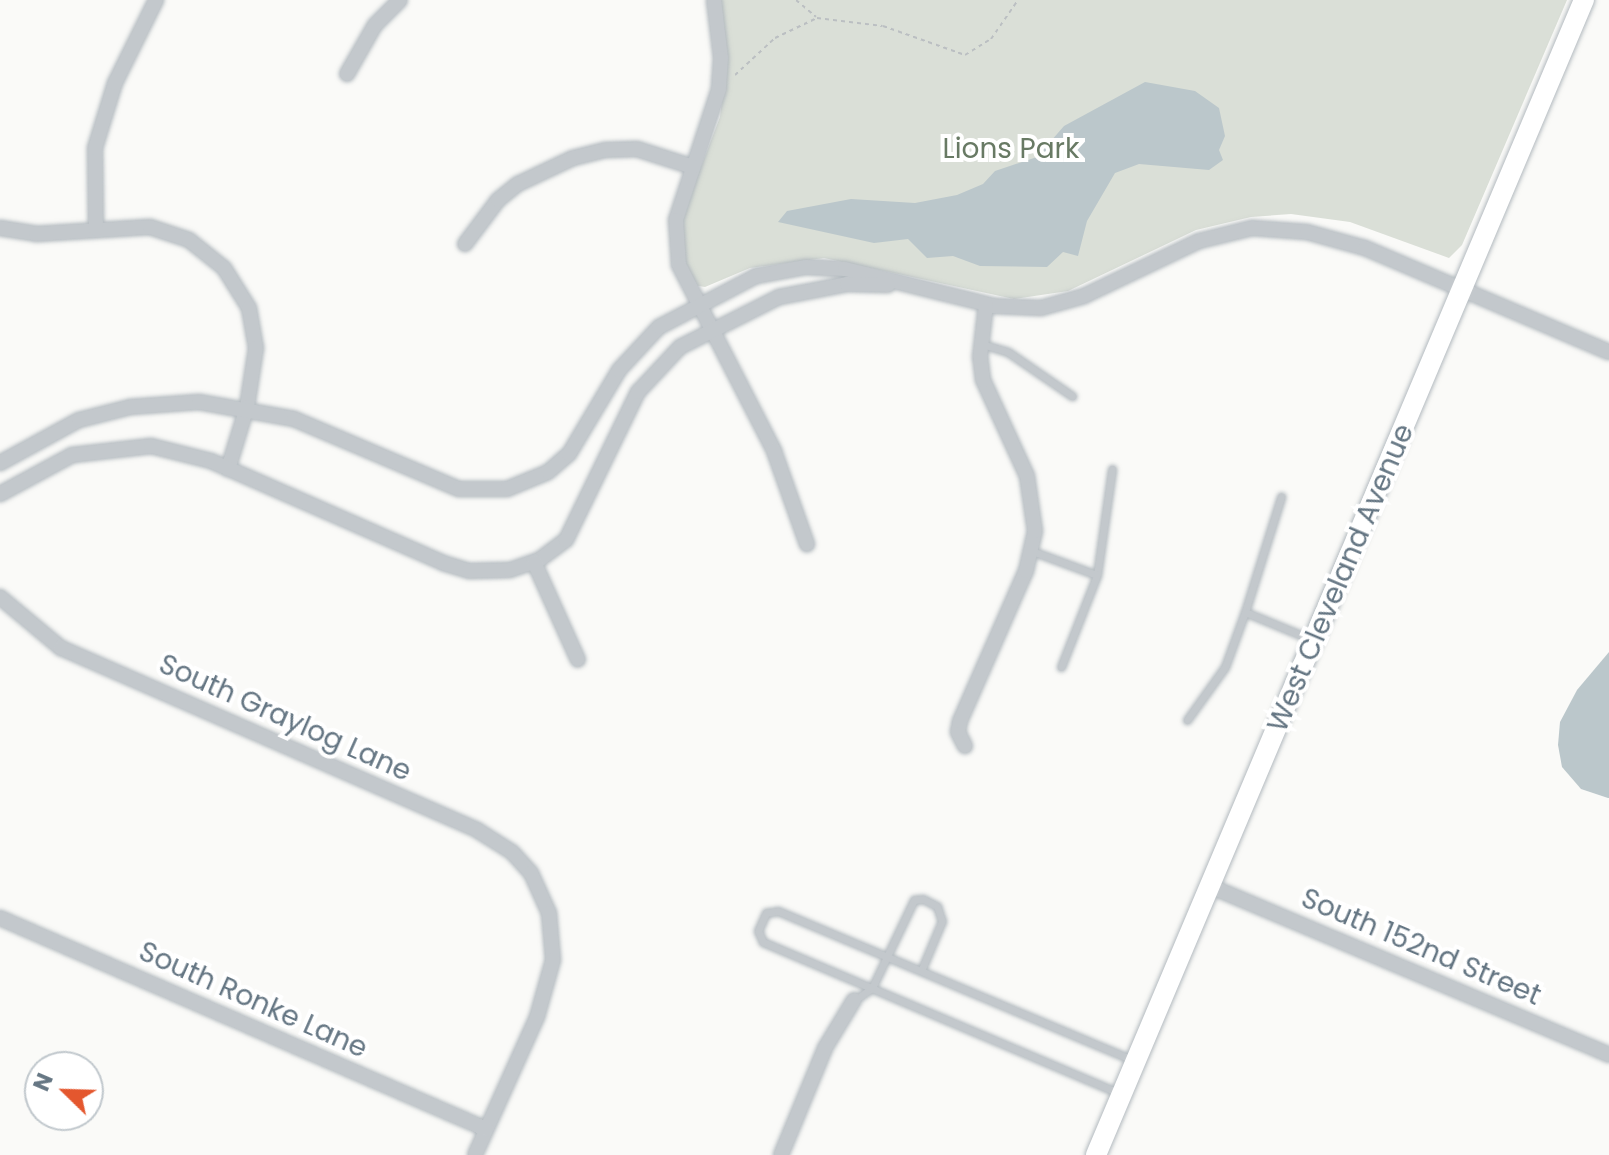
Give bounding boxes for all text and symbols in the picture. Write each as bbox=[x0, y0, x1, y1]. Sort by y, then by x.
park label: Lions Park bbox=[943, 132, 1079, 166]
street label: West Cleveland Avenue bbox=[1261, 419, 1421, 737]
street label: South Graylog Lane bbox=[154, 647, 416, 789]
street label: South 152nd Street bbox=[1296, 881, 1546, 1013]
street label: South Ronke Lane bbox=[134, 935, 372, 1065]
north arrow bbox=[24, 1051, 104, 1131]
text: N bbox=[26, 1069, 61, 1096]

